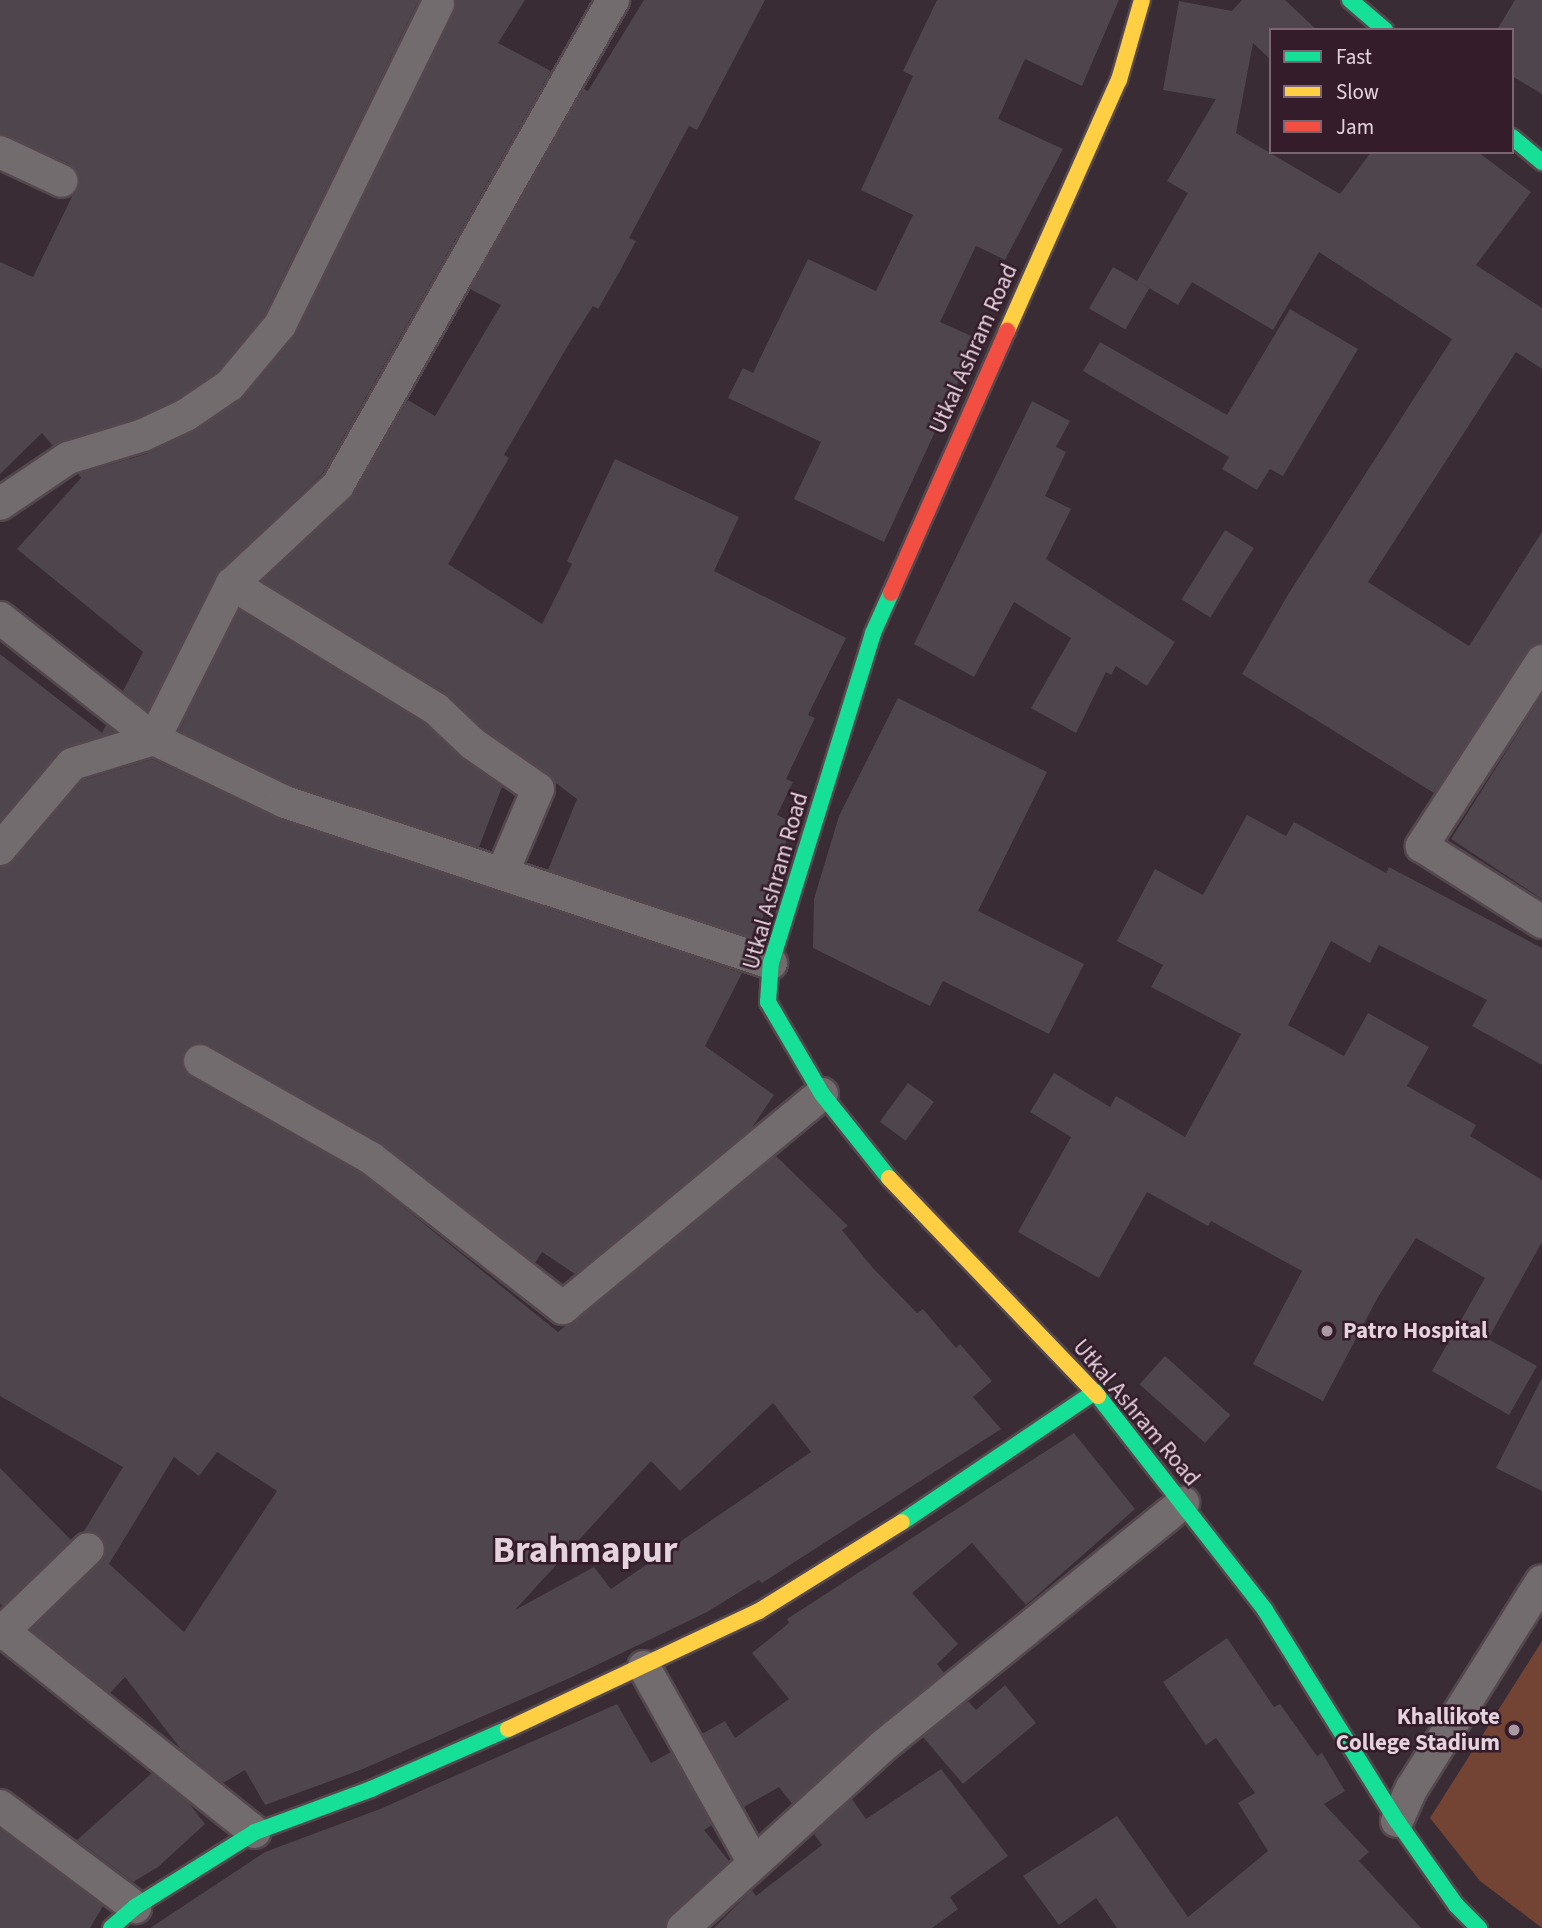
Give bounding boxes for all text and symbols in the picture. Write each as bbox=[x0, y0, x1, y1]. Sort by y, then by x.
legend bbox=[1269, 28, 1514, 154]
text: Fast bbox=[1336, 42, 1372, 72]
text: Slow bbox=[1336, 77, 1379, 107]
text: Jam bbox=[1336, 112, 1374, 142]
street label: Utkal Ashram Road bbox=[924, 260, 1024, 438]
street label: Utkal Ashram Road bbox=[738, 789, 814, 973]
place label: Patro Hospital bbox=[1343, 1317, 1488, 1345]
marker: Patro Hospital bbox=[1317, 1321, 1337, 1341]
street label: Utkal Ashram Road bbox=[1067, 1334, 1205, 1492]
district label: Brahmapur bbox=[493, 1529, 677, 1573]
place label: Khallikote College Stadium bbox=[1336, 1703, 1500, 1757]
marker: Khallikote College Stadium bbox=[1506, 1722, 1522, 1738]

